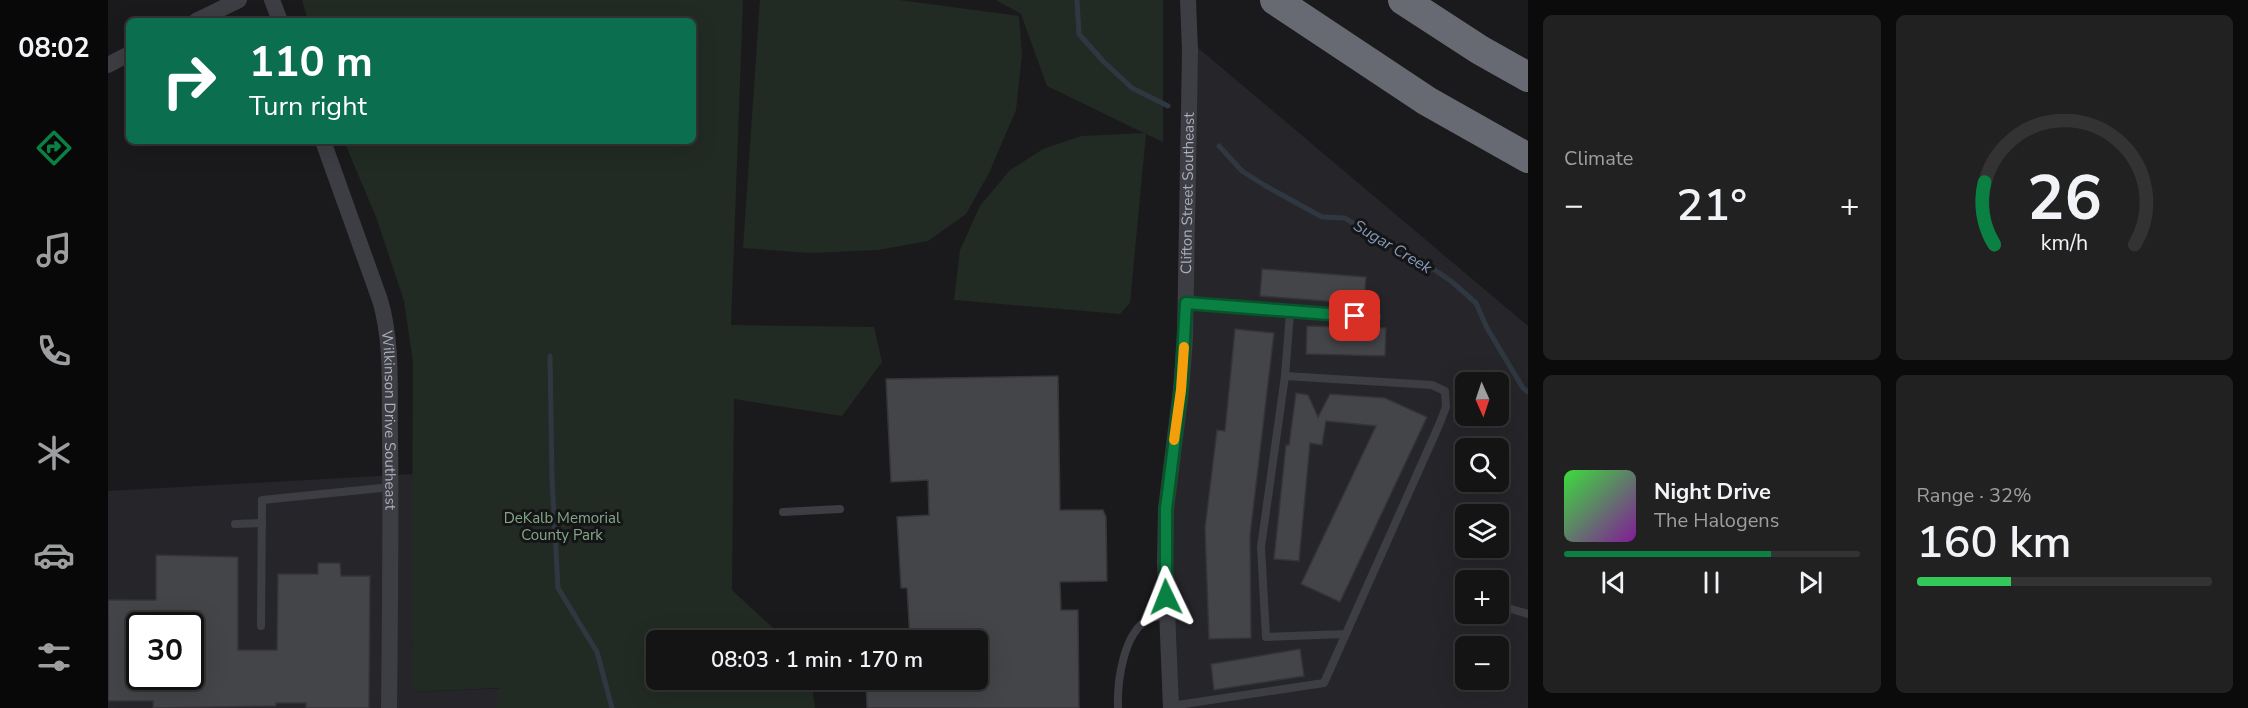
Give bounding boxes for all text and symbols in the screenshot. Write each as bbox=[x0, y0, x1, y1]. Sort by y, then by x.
text: 08:02 bbox=[18, 30, 90, 67]
text: 110 m bbox=[249, 34, 373, 91]
icon: right bbox=[150, 42, 228, 120]
text: Turn right bbox=[249, 88, 367, 125]
street label: Clifton Street Southeast bbox=[1176, 112, 1199, 274]
icon: directions bbox=[33, 127, 75, 169]
text: Climate bbox=[1564, 145, 1633, 172]
text: 26 bbox=[2027, 156, 2102, 241]
text: 21° bbox=[1676, 175, 1747, 236]
text: − bbox=[1564, 183, 1584, 228]
text: + bbox=[1840, 183, 1859, 228]
water label: Sugar Creek bbox=[1349, 215, 1437, 279]
text: km/h bbox=[2041, 228, 2088, 258]
icon: music bbox=[33, 229, 75, 271]
pin bbox=[1329, 290, 1380, 341]
icon: arrive bbox=[1338, 299, 1371, 332]
street label: Wilkinson Drive Southeast bbox=[377, 329, 400, 511]
icon: phone bbox=[33, 330, 75, 372]
north arrow bbox=[1455, 372, 1509, 426]
map controls bbox=[1455, 372, 1509, 690]
icon: climate bbox=[33, 432, 75, 474]
button: search bbox=[1455, 438, 1509, 492]
text: Night Drive bbox=[1654, 477, 1771, 507]
text: Range · 32% bbox=[1917, 482, 2032, 509]
button: layers bbox=[1455, 504, 1509, 558]
text: The Halogens bbox=[1654, 507, 1779, 534]
park label: DeKalb Memorial County Park bbox=[504, 508, 621, 545]
text: 160 km bbox=[1917, 512, 2072, 573]
icon: car bbox=[33, 534, 75, 576]
position arrow bbox=[1134, 565, 1198, 629]
icon: previous bbox=[1597, 566, 1630, 599]
icon: pause bbox=[1695, 566, 1728, 599]
icon: next bbox=[1794, 566, 1827, 599]
button: + bbox=[1455, 570, 1509, 624]
speed limit sign: 30 bbox=[126, 612, 204, 690]
icon: filters bbox=[33, 636, 75, 678]
button: − bbox=[1455, 636, 1509, 690]
text: 08:03 · 1 min · 170 m bbox=[711, 645, 923, 675]

